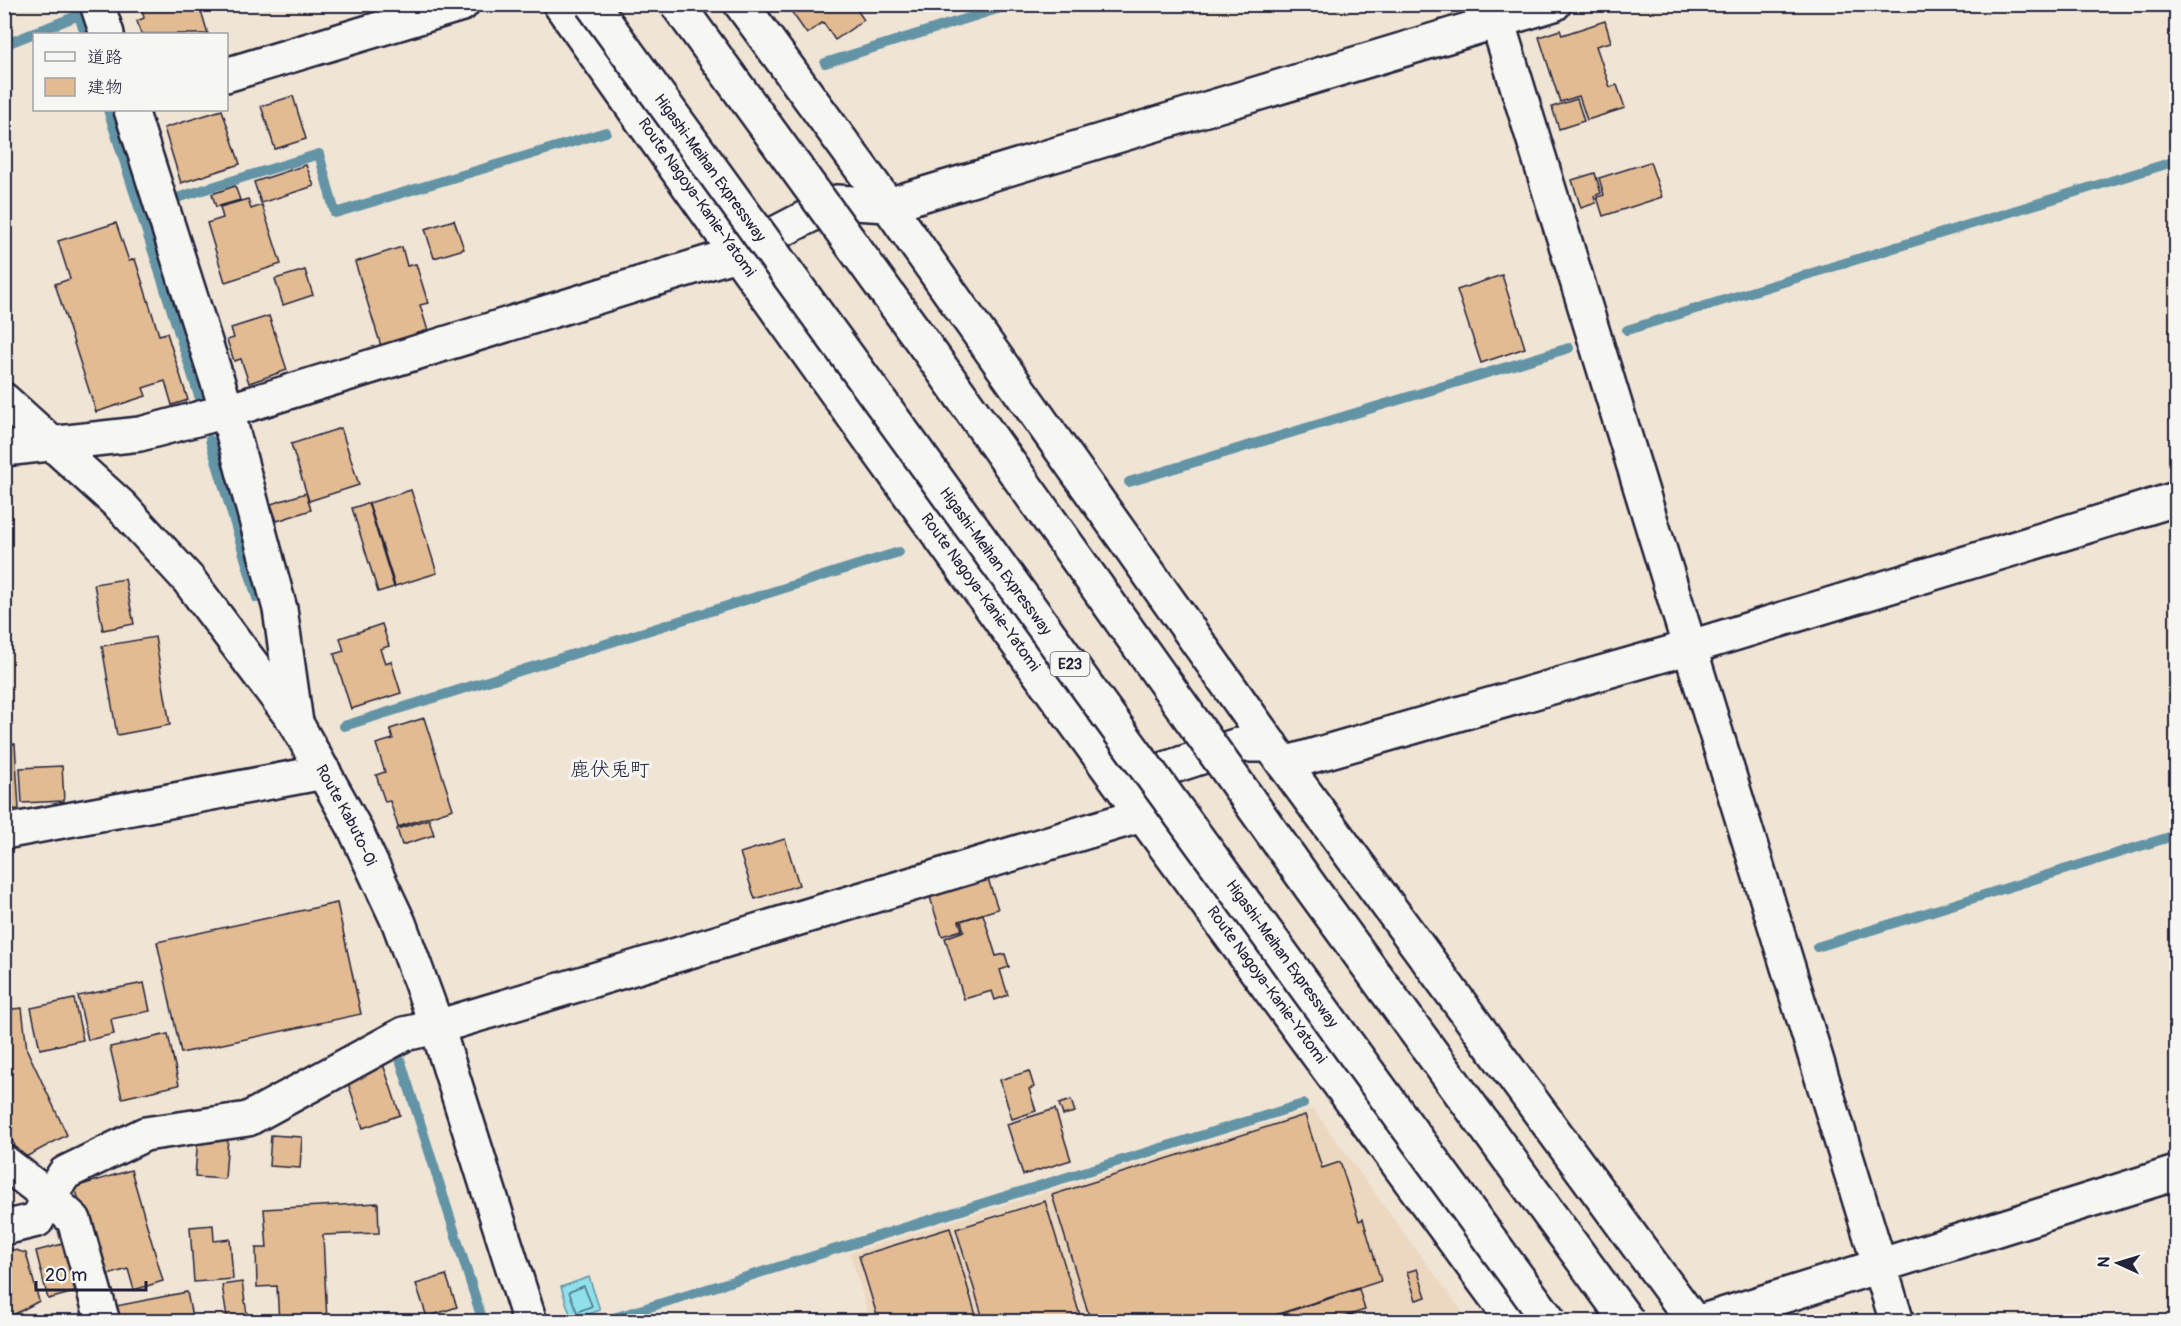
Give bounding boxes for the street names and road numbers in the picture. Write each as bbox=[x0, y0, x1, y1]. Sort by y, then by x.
street label: Higashi-Meihan Expressway bbox=[650, 90, 770, 246]
street label: Route Nagoya-Kanie-Yatomi bbox=[634, 114, 760, 281]
street label: Higashi-Meihan Expressway bbox=[935, 483, 1056, 639]
street label: Route Nagoya-Kanie-Yatomi bbox=[916, 509, 1044, 675]
road number: E23 bbox=[1050, 652, 1090, 676]
street label: Route Kabuto-Oi bbox=[311, 761, 381, 869]
street label: Higashi-Meihan Expressway bbox=[1221, 876, 1343, 1032]
street label: Route Nagoya-Kanie-Yatomi bbox=[1202, 902, 1331, 1068]

